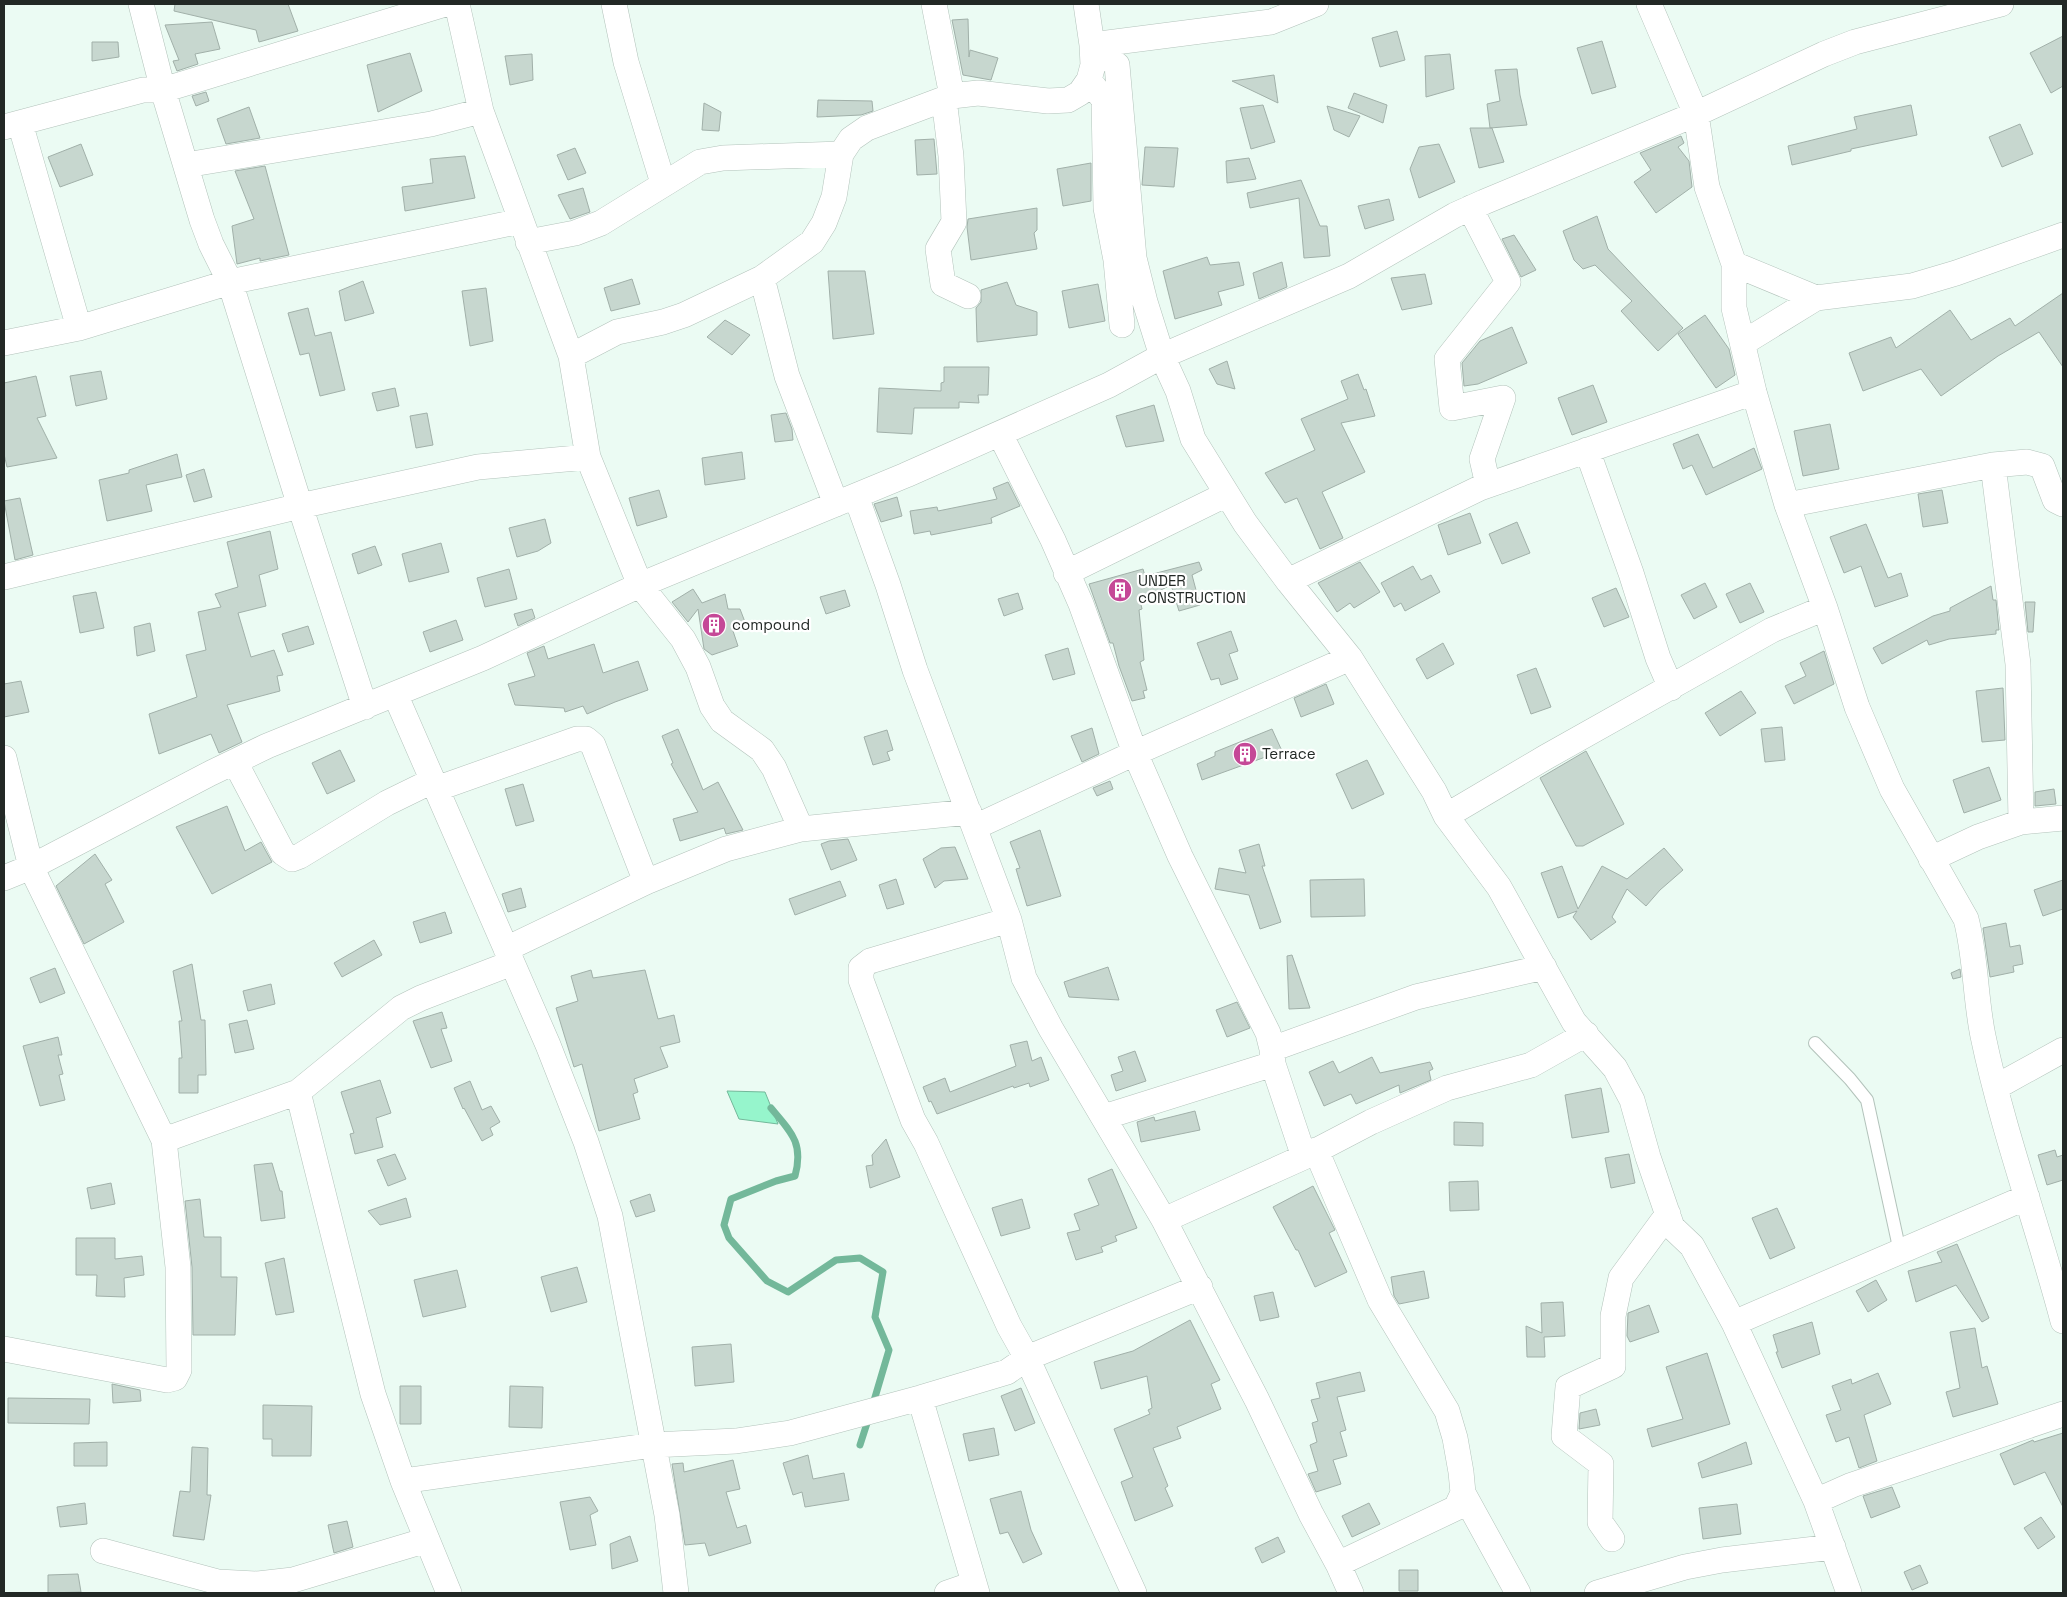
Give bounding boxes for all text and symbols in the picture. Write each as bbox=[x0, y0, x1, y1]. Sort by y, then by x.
place label: UNDER cONSTRUCTION bbox=[1138, 571, 1246, 607]
building icon: UNDER cONSTRUCTION bbox=[1107, 577, 1133, 603]
building icon: compound bbox=[701, 612, 727, 638]
place label: compound bbox=[732, 615, 810, 634]
building icon: Terrace bbox=[1232, 741, 1258, 767]
place label: Terrace bbox=[1262, 744, 1316, 763]

